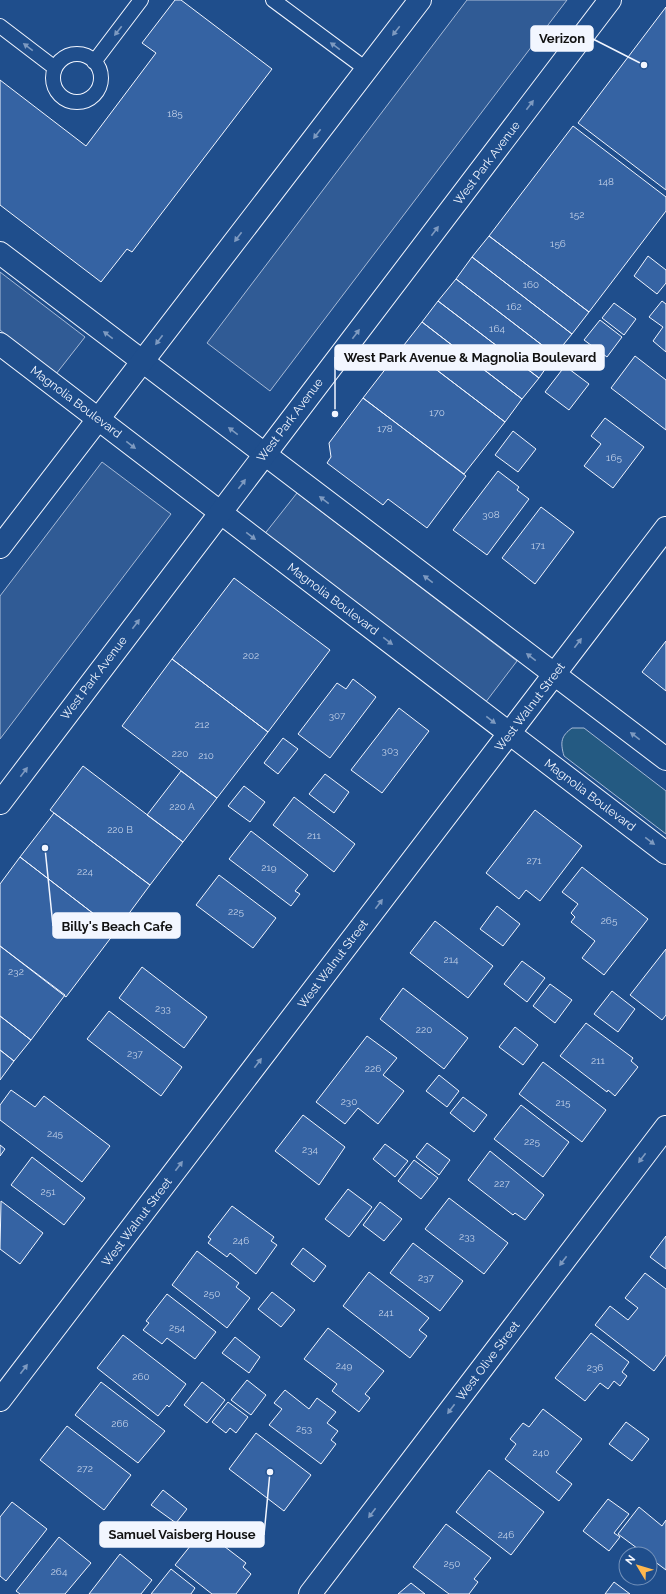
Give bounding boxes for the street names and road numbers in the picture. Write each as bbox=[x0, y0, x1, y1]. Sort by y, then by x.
street label: West Park Avenue bbox=[451, 118, 523, 208]
street label: Magnolia Boulevard bbox=[28, 363, 124, 441]
street label: West Park Avenue bbox=[254, 375, 326, 465]
street label: Magnolia Boulevard bbox=[285, 560, 381, 638]
street label: West Park Avenue bbox=[58, 633, 130, 723]
street label: West Walnut Street bbox=[492, 660, 568, 754]
street label: Magnolia Boulevard bbox=[542, 756, 638, 834]
street label: West Walnut Street bbox=[295, 917, 371, 1011]
street label: West Walnut Street bbox=[99, 1175, 175, 1269]
street label: West Olive Street bbox=[453, 1318, 523, 1404]

